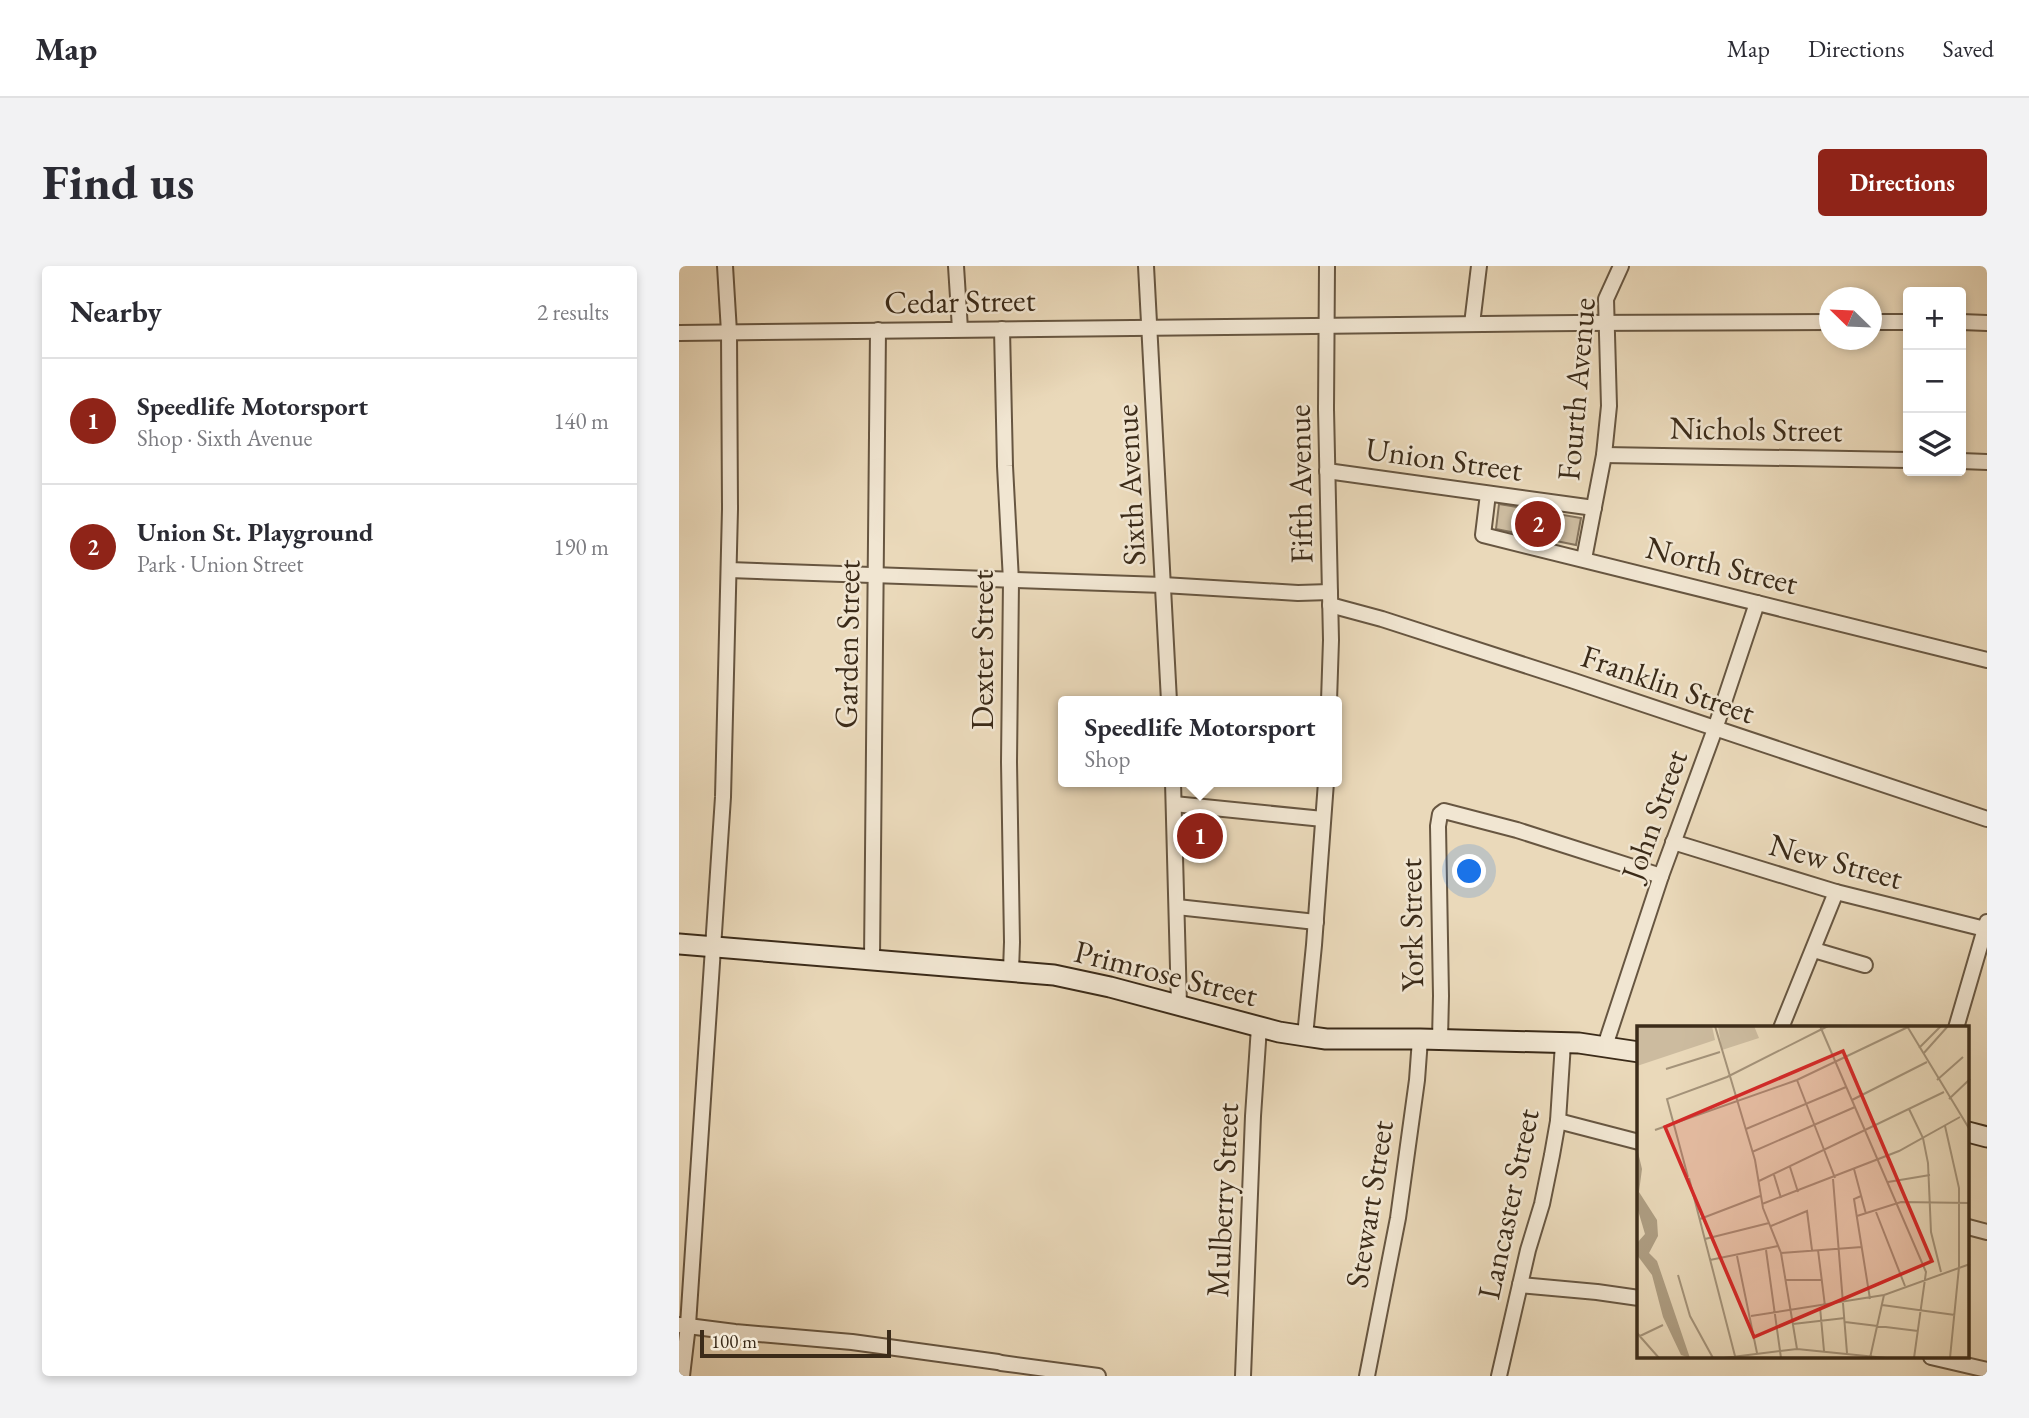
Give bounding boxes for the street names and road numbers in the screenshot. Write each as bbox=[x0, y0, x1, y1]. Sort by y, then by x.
street label: Cedar Street bbox=[884, 279, 1036, 323]
street label: Fourth Avenue bbox=[1547, 296, 1605, 482]
street label: Sixth Avenue bbox=[1105, 403, 1155, 567]
street label: Fifth Avenue bbox=[1278, 404, 1322, 564]
street label: Nichols Street bbox=[1669, 406, 1843, 452]
street label: Union Street bbox=[1363, 427, 1525, 491]
street label: North Street bbox=[1642, 526, 1802, 604]
street label: Garden Street bbox=[825, 559, 869, 729]
street label: Dexter Street bbox=[961, 570, 1003, 730]
street label: Franklin Street bbox=[1576, 635, 1760, 733]
street label: John Street bbox=[1610, 744, 1697, 889]
street label: New Street bbox=[1765, 823, 1907, 899]
street label: York Street bbox=[1389, 858, 1433, 992]
street label: Primrose Street bbox=[1070, 930, 1262, 1016]
street label: Mulberry Street bbox=[1196, 1102, 1248, 1298]
street label: Lancaster Street bbox=[1467, 1105, 1549, 1303]
street label: Stewart Street bbox=[1335, 1117, 1403, 1291]

